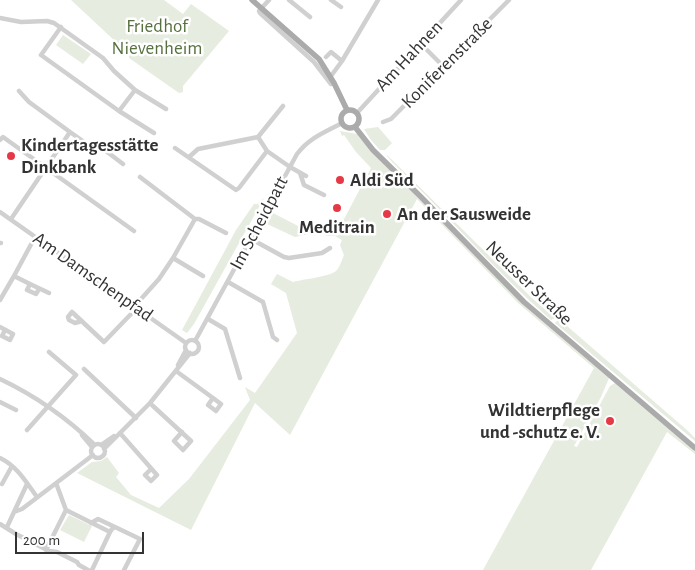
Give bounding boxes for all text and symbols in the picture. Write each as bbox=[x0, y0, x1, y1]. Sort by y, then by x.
street label: Koniferenstraße bbox=[397, 13, 497, 113]
park label: Friedhof Nievenheim bbox=[111, 15, 203, 59]
street label: Am Hahnen bbox=[370, 16, 448, 96]
place label: Kindertagesstätte Dinkbank bbox=[21, 134, 159, 178]
marker: Kindertagesstätte Dinkbank bbox=[5, 150, 17, 162]
place label: Aldi Süd bbox=[350, 169, 414, 191]
street label: Im Scheidpatt bbox=[225, 172, 293, 274]
marker: Aldi Süd bbox=[334, 174, 346, 186]
marker: Meditrain bbox=[331, 202, 343, 214]
place label: An der Sausweide bbox=[397, 203, 531, 225]
marker: An der Sausweide bbox=[381, 208, 393, 220]
place label: Meditrain bbox=[299, 216, 375, 238]
street label: Am Damschenpfad bbox=[29, 227, 157, 327]
street label: Neusser Straße bbox=[481, 236, 577, 330]
place label: Wildtierpflege und -schutz e. V. bbox=[480, 399, 600, 443]
marker: Wildtierpflege und -schutz e. V. bbox=[604, 415, 616, 427]
scale bar bbox=[18, 522, 146, 554]
text: 200 m bbox=[23, 533, 60, 548]

